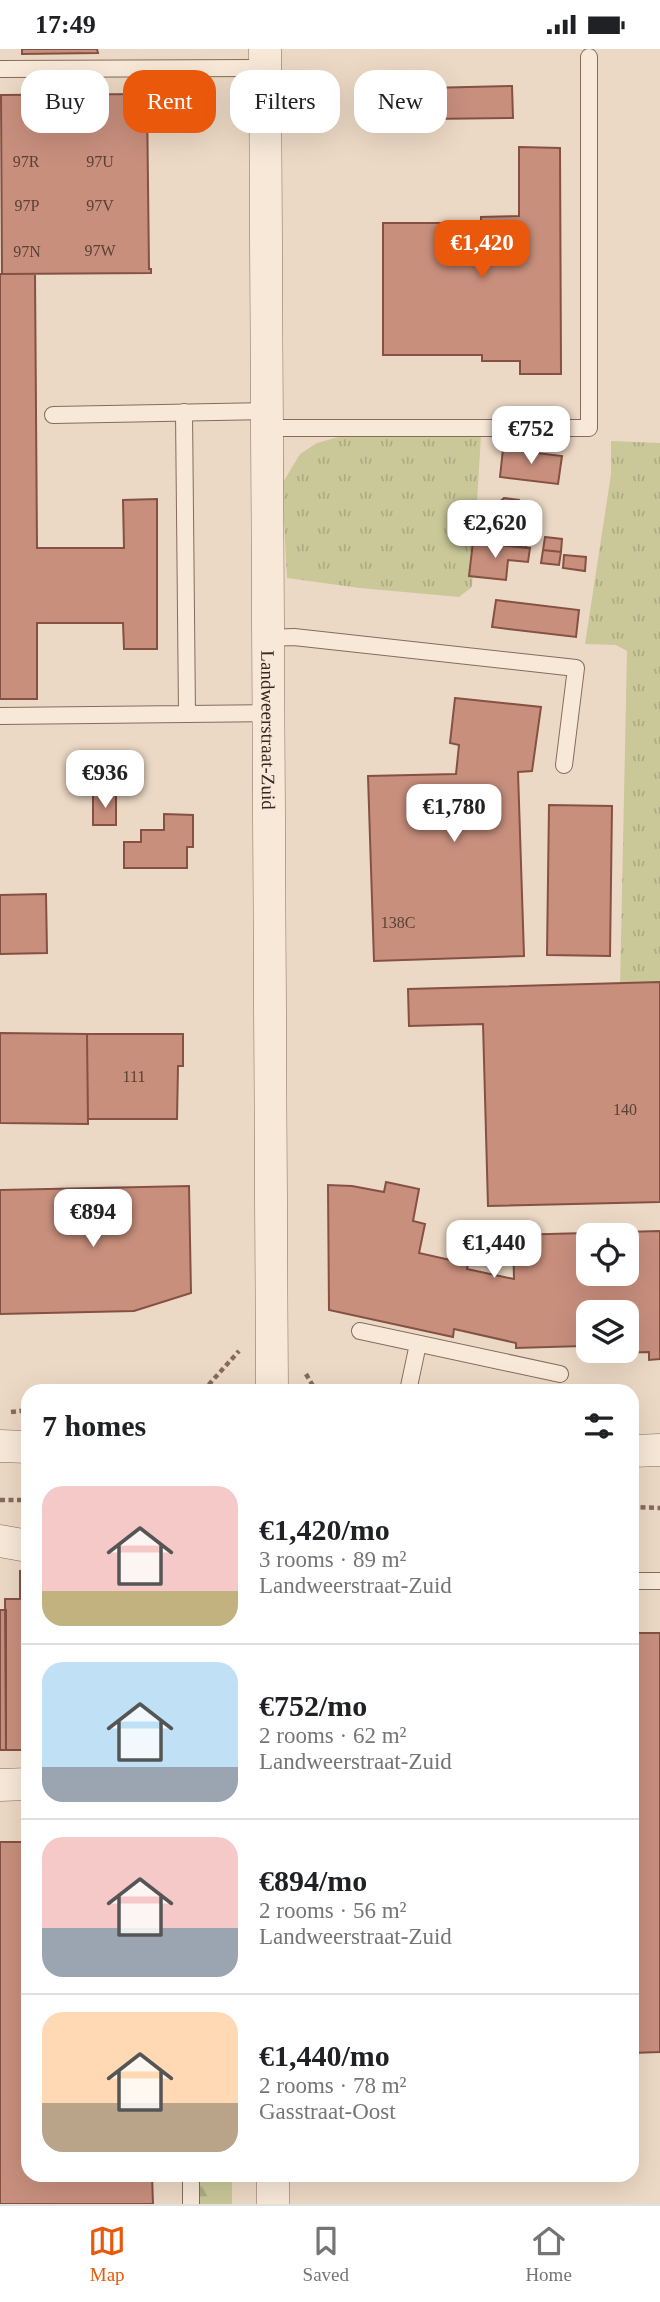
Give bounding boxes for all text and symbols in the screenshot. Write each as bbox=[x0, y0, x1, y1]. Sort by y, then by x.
text: 17:49 bbox=[35, 10, 96, 39]
chip: Buy bbox=[21, 70, 109, 133]
chip: Rent bbox=[123, 70, 216, 133]
chip: Filters bbox=[230, 70, 340, 133]
chip: New bbox=[354, 70, 447, 133]
house number: 97R bbox=[13, 153, 40, 170]
house number: 97U bbox=[86, 153, 114, 170]
house number: 97P bbox=[15, 197, 40, 214]
house number: 97V bbox=[86, 197, 114, 214]
pin: €1,420 bbox=[425, 221, 539, 280]
text: €1,420 bbox=[450, 230, 514, 255]
house number: 97W bbox=[84, 242, 116, 259]
house number: 97N bbox=[13, 243, 41, 260]
pin: €752 bbox=[490, 407, 572, 466]
text: €752 bbox=[508, 416, 554, 441]
pin: €2,620 bbox=[438, 501, 552, 560]
text: €2,620 bbox=[463, 510, 527, 535]
street label: Landweerstraat-Zuid bbox=[258, 650, 279, 810]
pin: €936 bbox=[64, 751, 146, 810]
text: €936 bbox=[82, 760, 128, 785]
pin: €1,780 bbox=[397, 785, 511, 844]
text: €1,780 bbox=[422, 794, 486, 819]
house number: 138C bbox=[381, 914, 415, 931]
house number: 111 bbox=[123, 1068, 145, 1085]
house number: 140 bbox=[613, 1101, 637, 1118]
pin: €894 bbox=[52, 1189, 134, 1249]
text: €894 bbox=[70, 1199, 116, 1224]
pin: €1,440 bbox=[437, 1221, 551, 1280]
map controls bbox=[576, 1223, 639, 1363]
button: locate bbox=[576, 1223, 639, 1286]
text: €1,440 bbox=[462, 1230, 526, 1255]
button: layers bbox=[576, 1300, 639, 1363]
icon: filters bbox=[580, 1407, 618, 1445]
text: 7 homes bbox=[42, 1409, 146, 1442]
text: €1,420/mo bbox=[259, 1513, 390, 1546]
icon: home bbox=[98, 1514, 182, 1598]
text: 3 rooms · 89 m² bbox=[259, 1547, 406, 1572]
text: Landweerstraat-Zuid bbox=[259, 1573, 452, 1598]
text: €752/mo bbox=[259, 1689, 367, 1722]
icon: home bbox=[98, 1690, 182, 1774]
text: 2 rooms · 62 m² bbox=[259, 1723, 406, 1748]
text: Landweerstraat-Zuid bbox=[259, 1749, 452, 1774]
text: €894/mo bbox=[259, 1864, 367, 1897]
icon: home bbox=[98, 1865, 182, 1949]
text: 2 rooms · 56 m² bbox=[259, 1898, 406, 1923]
text: Landweerstraat-Zuid bbox=[259, 1924, 452, 1949]
text: €1,440/mo bbox=[259, 2039, 390, 2072]
icon: home bbox=[98, 2040, 182, 2124]
text: 2 rooms · 78 m² bbox=[259, 2073, 406, 2098]
text: Gasstraat-Oost bbox=[259, 2099, 396, 2124]
tab: Map bbox=[88, 2222, 126, 2286]
tab: Saved bbox=[303, 2222, 349, 2286]
tab: Home bbox=[525, 2222, 572, 2286]

